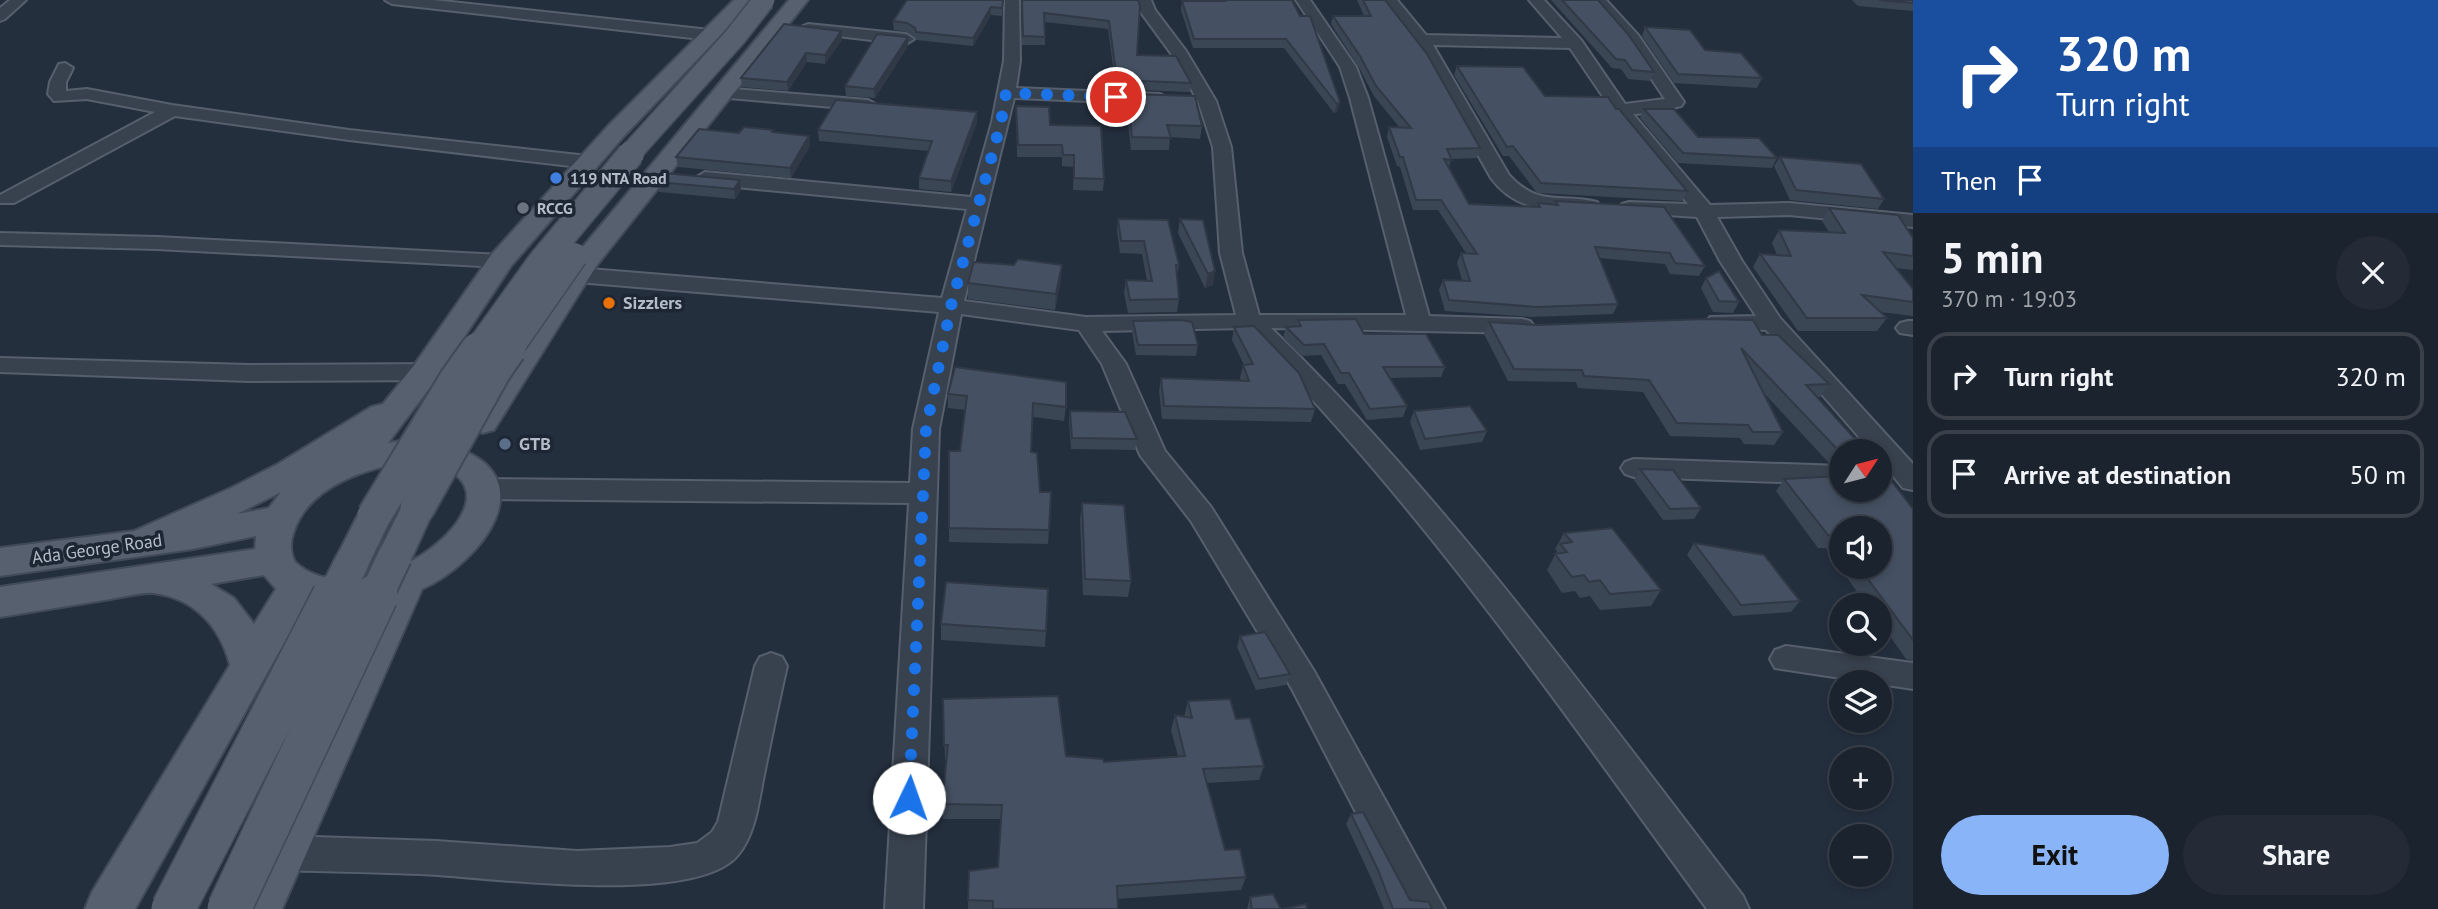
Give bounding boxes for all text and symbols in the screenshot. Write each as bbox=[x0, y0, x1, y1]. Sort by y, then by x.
text: 320 m bbox=[2056, 21, 2191, 85]
icon: right bbox=[1941, 28, 2032, 119]
pin bbox=[1086, 67, 1146, 127]
icon: arrive bbox=[1097, 78, 1135, 116]
text: Turn right bbox=[2056, 83, 2190, 125]
icon: arrive bbox=[2011, 161, 2049, 199]
text: Then bbox=[1941, 164, 1997, 197]
place label: 119 NTA Road bbox=[570, 168, 667, 188]
marker: 119 NTA Road bbox=[548, 170, 564, 186]
place label: RCCG bbox=[537, 198, 573, 218]
marker: RCCG bbox=[515, 200, 531, 216]
text: 5 min bbox=[1941, 230, 2043, 285]
button: close bbox=[2336, 236, 2410, 310]
text: 370 m · 19:03 bbox=[1941, 284, 2077, 313]
place label: Sizzlers bbox=[623, 291, 683, 314]
marker: Sizzlers bbox=[601, 295, 617, 311]
icon: right bbox=[1945, 357, 1983, 395]
text: Turn right bbox=[2004, 360, 2113, 393]
text: 320 m bbox=[2335, 360, 2406, 393]
place label: GTB bbox=[519, 432, 551, 455]
marker: GTB bbox=[497, 436, 513, 452]
north arrow bbox=[1829, 439, 1892, 502]
map controls bbox=[1829, 439, 1892, 887]
icon: arrive bbox=[1945, 455, 1983, 493]
text: Arrive at destination bbox=[2004, 458, 2231, 491]
text: 50 m bbox=[2350, 458, 2406, 491]
button: sound bbox=[1829, 516, 1892, 579]
street label: Ada George Road bbox=[30, 528, 164, 569]
button: search bbox=[1829, 593, 1892, 656]
button: layers bbox=[1829, 670, 1892, 733]
button: + bbox=[1829, 747, 1892, 810]
position arrow bbox=[872, 761, 946, 835]
button: Exit bbox=[1941, 815, 2169, 895]
button: Share bbox=[2183, 815, 2410, 895]
button: − bbox=[1829, 824, 1892, 887]

